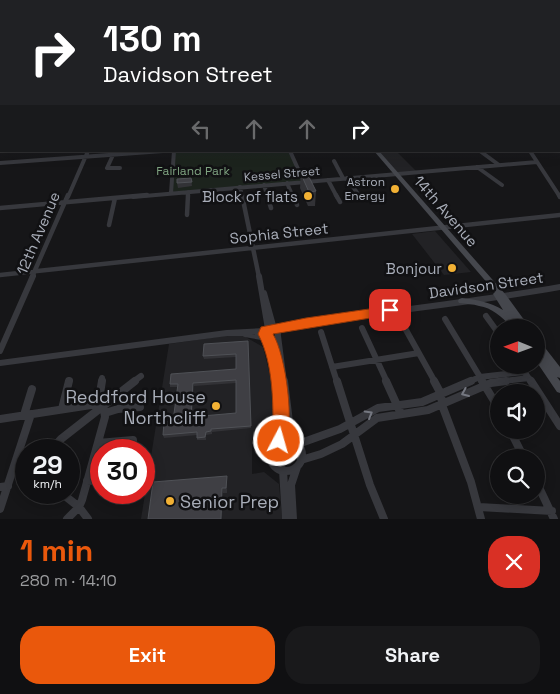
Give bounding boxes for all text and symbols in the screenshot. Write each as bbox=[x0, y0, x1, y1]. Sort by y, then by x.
text: 130 m bbox=[103, 17, 202, 61]
icon: right bbox=[20, 20, 85, 85]
text: Davidson Street bbox=[103, 60, 273, 88]
icon: left bbox=[187, 115, 215, 143]
icon: ahead bbox=[240, 115, 268, 143]
icon: ahead bbox=[293, 115, 321, 143]
icon: right bbox=[346, 115, 374, 143]
park label: Fairland Park bbox=[156, 163, 230, 179]
street label: Kessel Street bbox=[243, 163, 321, 185]
street label: 14th Avenue bbox=[410, 171, 482, 251]
place label: Astron Energy bbox=[344, 174, 385, 204]
marker: Astron Energy bbox=[389, 183, 401, 195]
place label: Block of flats bbox=[202, 187, 298, 206]
street label: 12th Avenue bbox=[12, 189, 64, 277]
marker: Block of flats bbox=[302, 190, 314, 202]
street label: Sophia Street bbox=[229, 218, 329, 248]
place label: Bonjour bbox=[386, 259, 442, 278]
marker: Bonjour bbox=[446, 262, 458, 274]
street label: Davidson Street bbox=[427, 268, 545, 302]
pin bbox=[369, 289, 411, 331]
icon: arrive bbox=[376, 296, 404, 324]
north arrow bbox=[490, 319, 545, 374]
map controls bbox=[490, 319, 545, 504]
button: sound bbox=[490, 384, 545, 439]
place label: Reddford House Northcliff bbox=[65, 385, 206, 429]
one-way arrow bbox=[461, 387, 470, 398]
marker: Reddford House Northcliff bbox=[210, 400, 222, 412]
one-way arrow bbox=[364, 410, 373, 420]
position arrow bbox=[252, 414, 304, 466]
speed limit sign: 30 bbox=[90, 439, 155, 504]
text: 29 bbox=[32, 449, 63, 481]
button: search bbox=[490, 449, 545, 504]
text: km/h bbox=[33, 476, 62, 492]
place label: Senior Prep bbox=[180, 490, 279, 513]
marker: Senior Prep bbox=[164, 495, 176, 507]
text: 1 min bbox=[20, 531, 93, 570]
button: close bbox=[488, 536, 540, 588]
text: 280 m · 14:10 bbox=[20, 570, 117, 591]
button: Exit bbox=[20, 626, 275, 684]
button: Share bbox=[285, 626, 540, 684]

